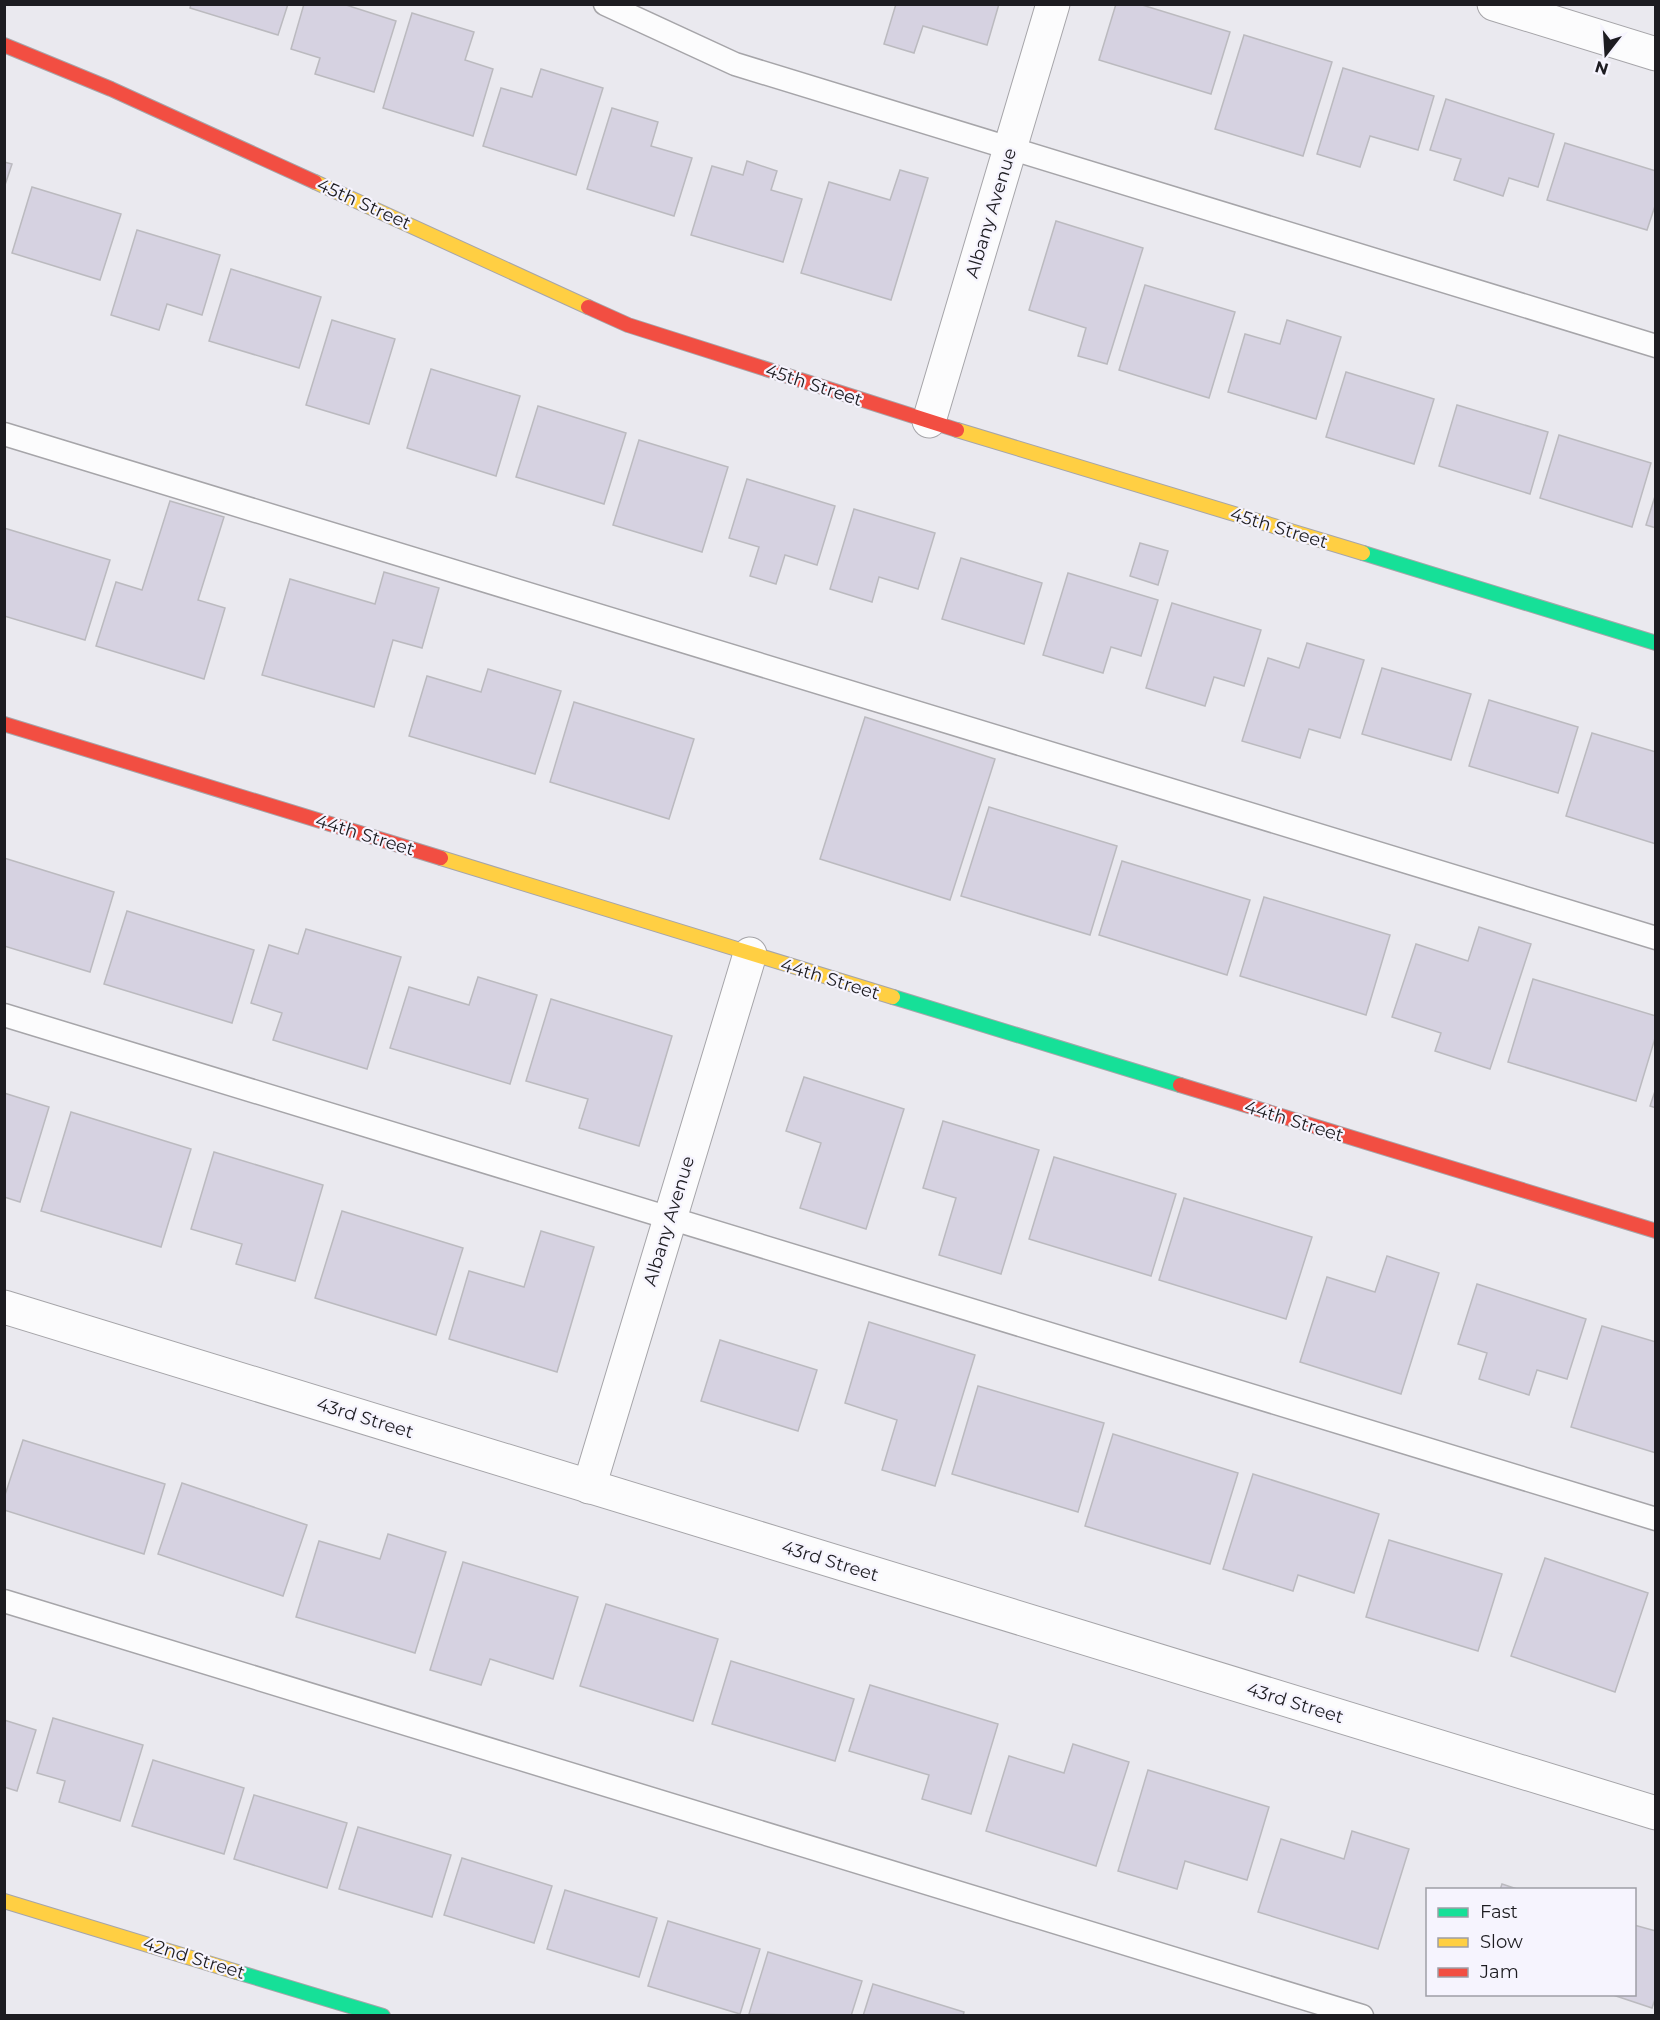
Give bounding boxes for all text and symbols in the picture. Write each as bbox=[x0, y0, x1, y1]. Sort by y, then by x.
north arrow bbox=[1576, 24, 1636, 84]
text: N bbox=[1593, 57, 1611, 79]
street label: Albany Avenue bbox=[961, 145, 1021, 281]
street label: 45th Street bbox=[314, 173, 414, 235]
street label: 45th Street bbox=[763, 359, 865, 411]
street label: 45th Street bbox=[1228, 503, 1330, 553]
street label: 44th Street bbox=[313, 810, 417, 860]
street label: 44th Street bbox=[778, 954, 882, 1004]
street label: 44th Street bbox=[1242, 1096, 1346, 1146]
street label: Albany Avenue bbox=[639, 1153, 699, 1289]
street label: 43rd Street bbox=[314, 1393, 416, 1443]
street label: 43rd Street bbox=[779, 1536, 881, 1586]
street label: 43rd Street bbox=[1244, 1678, 1346, 1728]
legend bbox=[1426, 1888, 1636, 1996]
text: Fast bbox=[1480, 1901, 1518, 1923]
text: Slow bbox=[1480, 1931, 1523, 1953]
street label: 42nd Street bbox=[140, 1932, 248, 1984]
text: Jam bbox=[1479, 1961, 1519, 1983]

